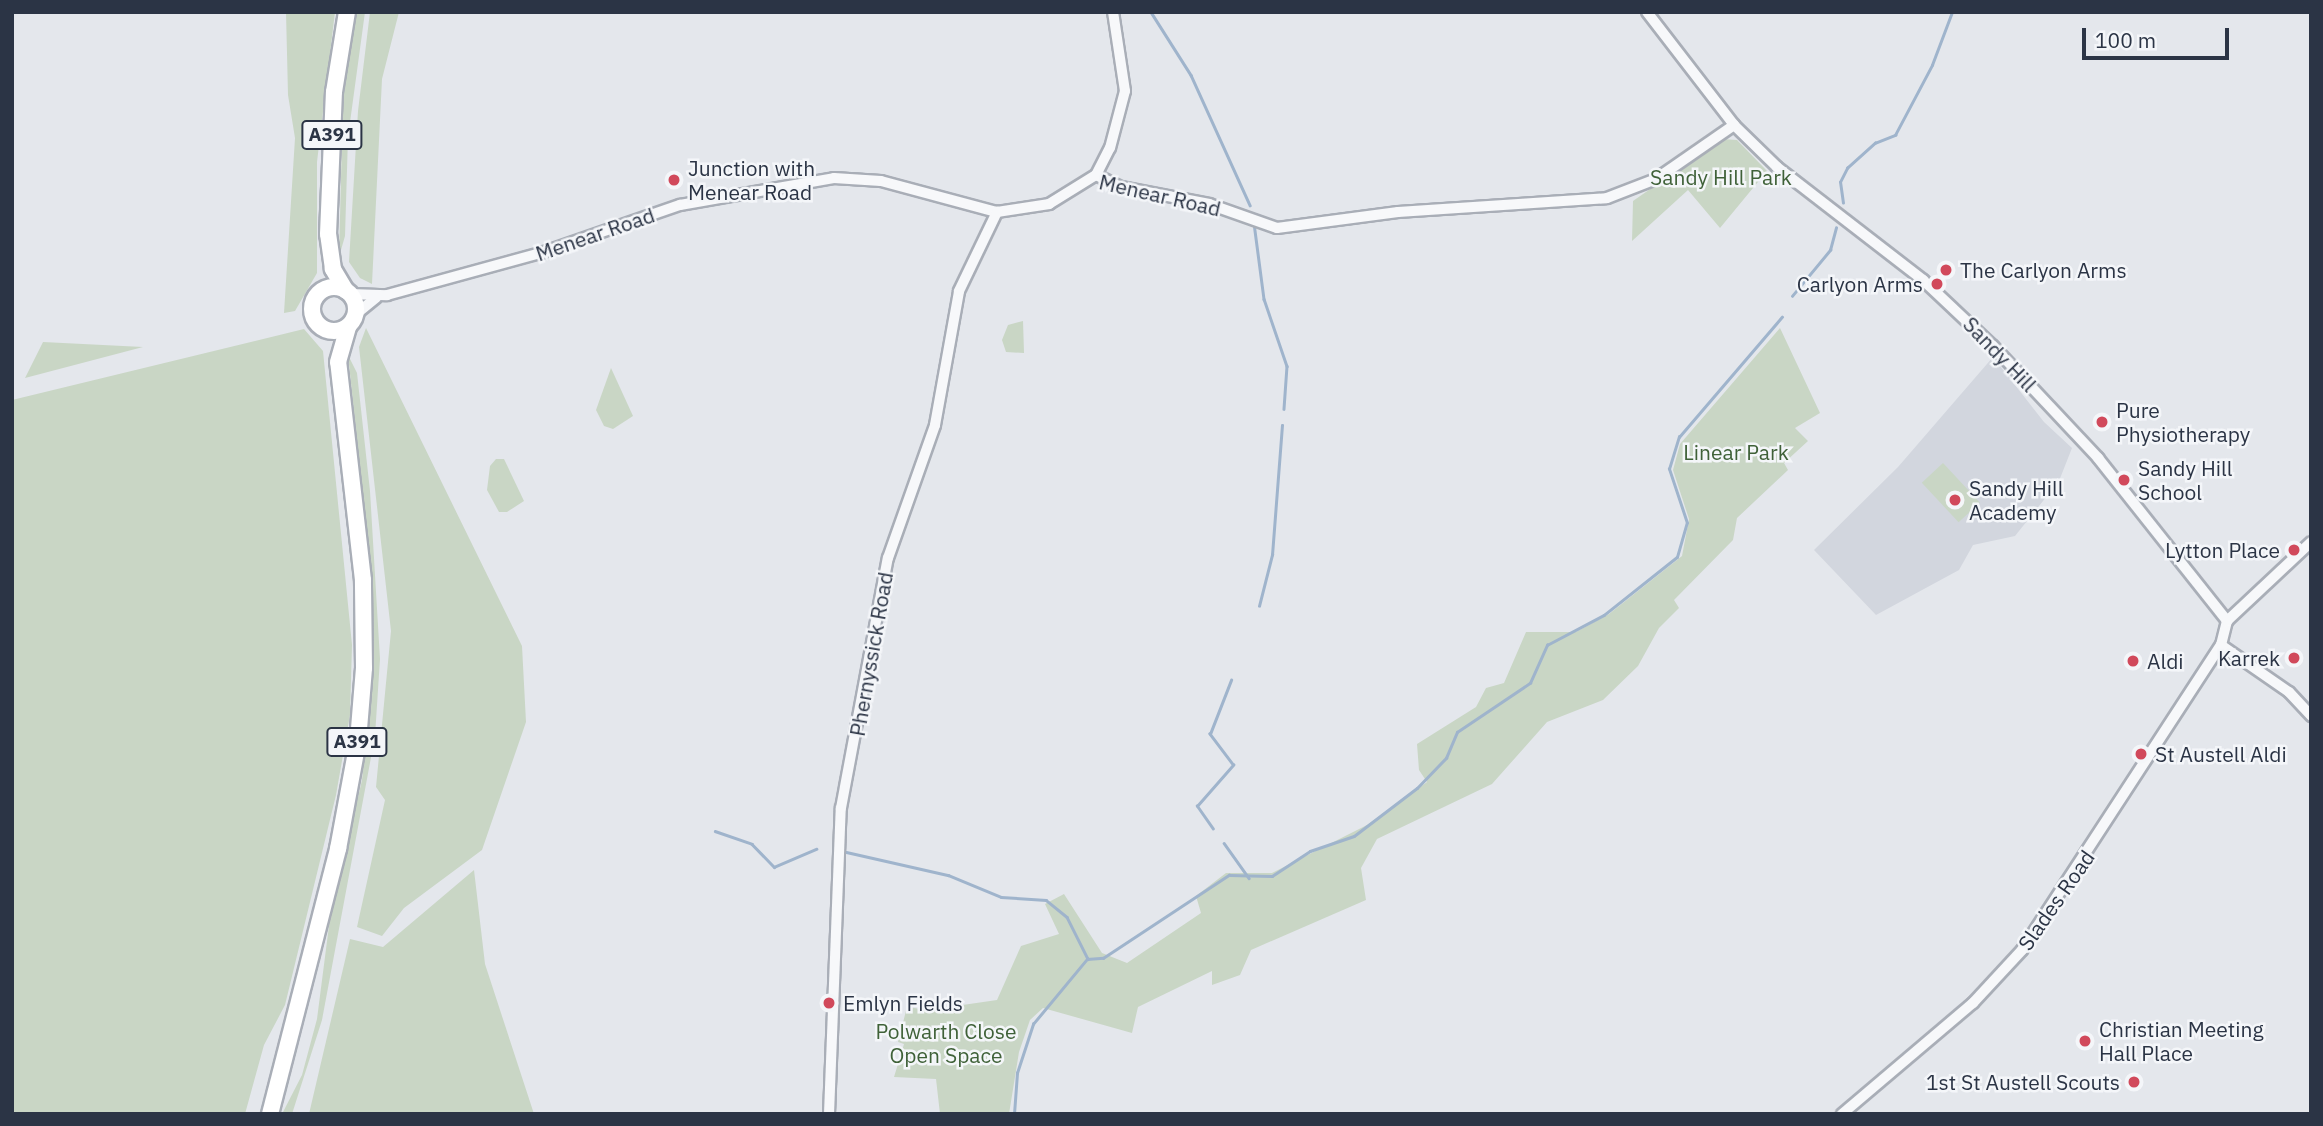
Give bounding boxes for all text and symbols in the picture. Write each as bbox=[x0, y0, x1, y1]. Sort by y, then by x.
scale bar bbox=[2085, 14, 2232, 58]
text: 100 m bbox=[2095, 26, 2156, 54]
road number: A391 bbox=[300, 119, 364, 150]
place label: Junction with Menear Road bbox=[688, 155, 815, 205]
park label: Sandy Hill Park bbox=[1650, 164, 1792, 190]
street label: Menear Road bbox=[1097, 169, 1223, 221]
marker: Junction with Menear Road bbox=[666, 172, 682, 188]
street label: Menear Road bbox=[532, 202, 658, 266]
place label: The Carlyon Arms bbox=[1960, 257, 2127, 283]
marker: The Carlyon Arms bbox=[1938, 262, 1954, 278]
place label: Carlyon Arms bbox=[1797, 271, 1923, 297]
marker: Carlyon Arms bbox=[1929, 276, 1945, 292]
street label: Sandy Hill bbox=[1958, 311, 2042, 397]
place label: Pure Physiotherapy bbox=[2116, 397, 2250, 447]
marker: Pure Physiotherapy bbox=[2094, 414, 2110, 430]
park label: Linear Park bbox=[1683, 439, 1789, 465]
place label: Sandy Hill School bbox=[2138, 455, 2232, 505]
marker: Sandy Hill School bbox=[2116, 472, 2132, 488]
place label: Sandy Hill Academy bbox=[1969, 475, 2063, 525]
marker: Sandy Hill Academy bbox=[1947, 492, 1963, 508]
place label: Lytton Place bbox=[2165, 537, 2280, 563]
marker: Lytton Place bbox=[2286, 542, 2302, 558]
street label: Phernyssick Road bbox=[844, 570, 898, 738]
place label: Karrek bbox=[2218, 645, 2280, 671]
place label: Aldi bbox=[2147, 648, 2184, 674]
marker: Karrek bbox=[2286, 650, 2302, 666]
marker: Aldi bbox=[2125, 653, 2141, 669]
road number: A391 bbox=[326, 726, 388, 758]
place label: St Austell Aldi bbox=[2155, 741, 2287, 767]
marker: St Austell Aldi bbox=[2133, 746, 2149, 762]
street label: Slades Road bbox=[2012, 845, 2100, 955]
place label: Emlyn Fields bbox=[843, 990, 963, 1016]
marker: Emlyn Fields bbox=[821, 995, 837, 1011]
place label: Christian Meeting Hall Place bbox=[2099, 1016, 2263, 1066]
park label: Polwarth Close Open Space bbox=[875, 1018, 1017, 1068]
marker: Christian Meeting Hall Place bbox=[2077, 1033, 2093, 1049]
place label: 1st St Austell Scouts bbox=[1926, 1069, 2120, 1095]
marker: 1st St Austell Scouts bbox=[2126, 1074, 2142, 1090]

